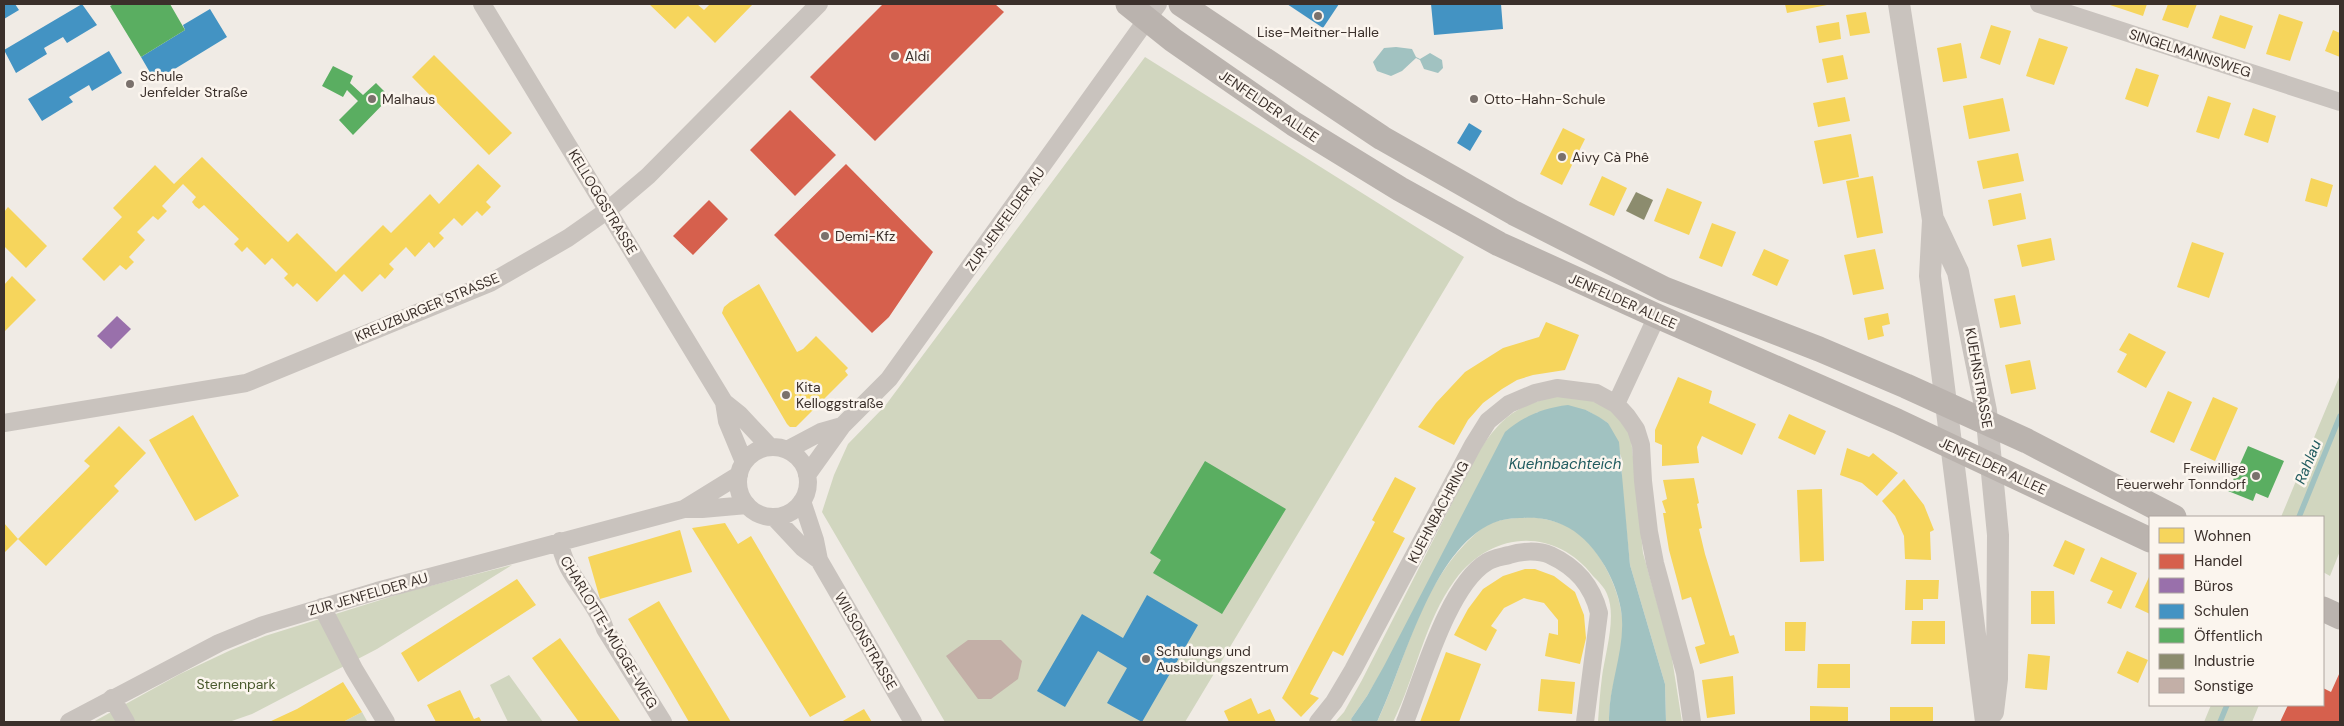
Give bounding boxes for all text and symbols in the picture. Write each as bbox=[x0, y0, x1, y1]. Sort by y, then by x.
marker: Lise-Meitner-Halle bbox=[1312, 10, 1324, 22]
place label: Lise-Meitner-Halle bbox=[1257, 23, 1379, 41]
street label: SINGELMANNSWEG bbox=[2127, 25, 2253, 81]
place label: Aldi bbox=[905, 47, 930, 65]
marker: Aldi bbox=[889, 50, 901, 62]
street label: JENFELDER ALLEE bbox=[1216, 66, 1323, 146]
place label: Schule Jenfelder Straße bbox=[140, 67, 248, 101]
marker: Schule Jenfelder Straße bbox=[124, 78, 136, 90]
place label: Malhaus bbox=[382, 90, 435, 108]
place label: Otto-Hahn-Schule bbox=[1484, 90, 1606, 108]
marker: Malhaus bbox=[366, 93, 378, 105]
marker: Otto-Hahn-Schule bbox=[1468, 93, 1480, 105]
street label: KELLOGGSTRASSE bbox=[565, 146, 642, 258]
place label: Aivy Cà Phê bbox=[1572, 148, 1649, 166]
marker: Aivy Cà Phê bbox=[1556, 151, 1568, 163]
street label: ZUR JENFELDER AU bbox=[961, 164, 1049, 274]
place label: Demi-Kfz bbox=[835, 227, 895, 245]
marker: Demi-Kfz bbox=[819, 230, 831, 242]
street label: KREUZBURGER STRASSE bbox=[352, 268, 502, 346]
street label: JENFELDER ALLEE bbox=[1566, 269, 1680, 333]
street label: KUEHNSTRASSE bbox=[1961, 326, 1997, 430]
place label: Kita Kelloggstraße bbox=[796, 378, 884, 412]
marker: Kita Kelloggstraße bbox=[780, 389, 792, 401]
street label: JENFELDER ALLEE bbox=[1936, 433, 2050, 499]
water label: Rahlau bbox=[2290, 437, 2326, 487]
water label: Kuehnbachteich bbox=[1509, 454, 1622, 474]
street label: KUEHNBACHRING bbox=[1404, 458, 1472, 566]
place label: Freiwillige Feuerwehr Tonndorf bbox=[2116, 459, 2246, 493]
marker: Freiwillige Feuerwehr Tonndorf bbox=[2250, 470, 2262, 482]
legend bbox=[2149, 516, 2324, 706]
text: Wohnen bbox=[2194, 526, 2251, 546]
text: Handel bbox=[2194, 551, 2242, 571]
street label: CHARLOTTE-MÜGGE-WEG bbox=[556, 553, 662, 711]
street label: ZUR JENFELDER AU bbox=[306, 568, 430, 620]
text: Büros bbox=[2194, 576, 2233, 596]
street label: WILSONSTRASSE bbox=[831, 589, 901, 693]
text: Schulen bbox=[2194, 601, 2249, 621]
text: Öffentlich bbox=[2194, 626, 2263, 646]
place label: Schulungs und Ausbildungszentrum bbox=[1156, 642, 1289, 676]
text: Industrie bbox=[2194, 651, 2255, 671]
marker: Schulungs und Ausbildungszentrum bbox=[1140, 653, 1152, 665]
park label: Sternenpark bbox=[196, 675, 276, 693]
text: Sonstige bbox=[2194, 676, 2253, 696]

